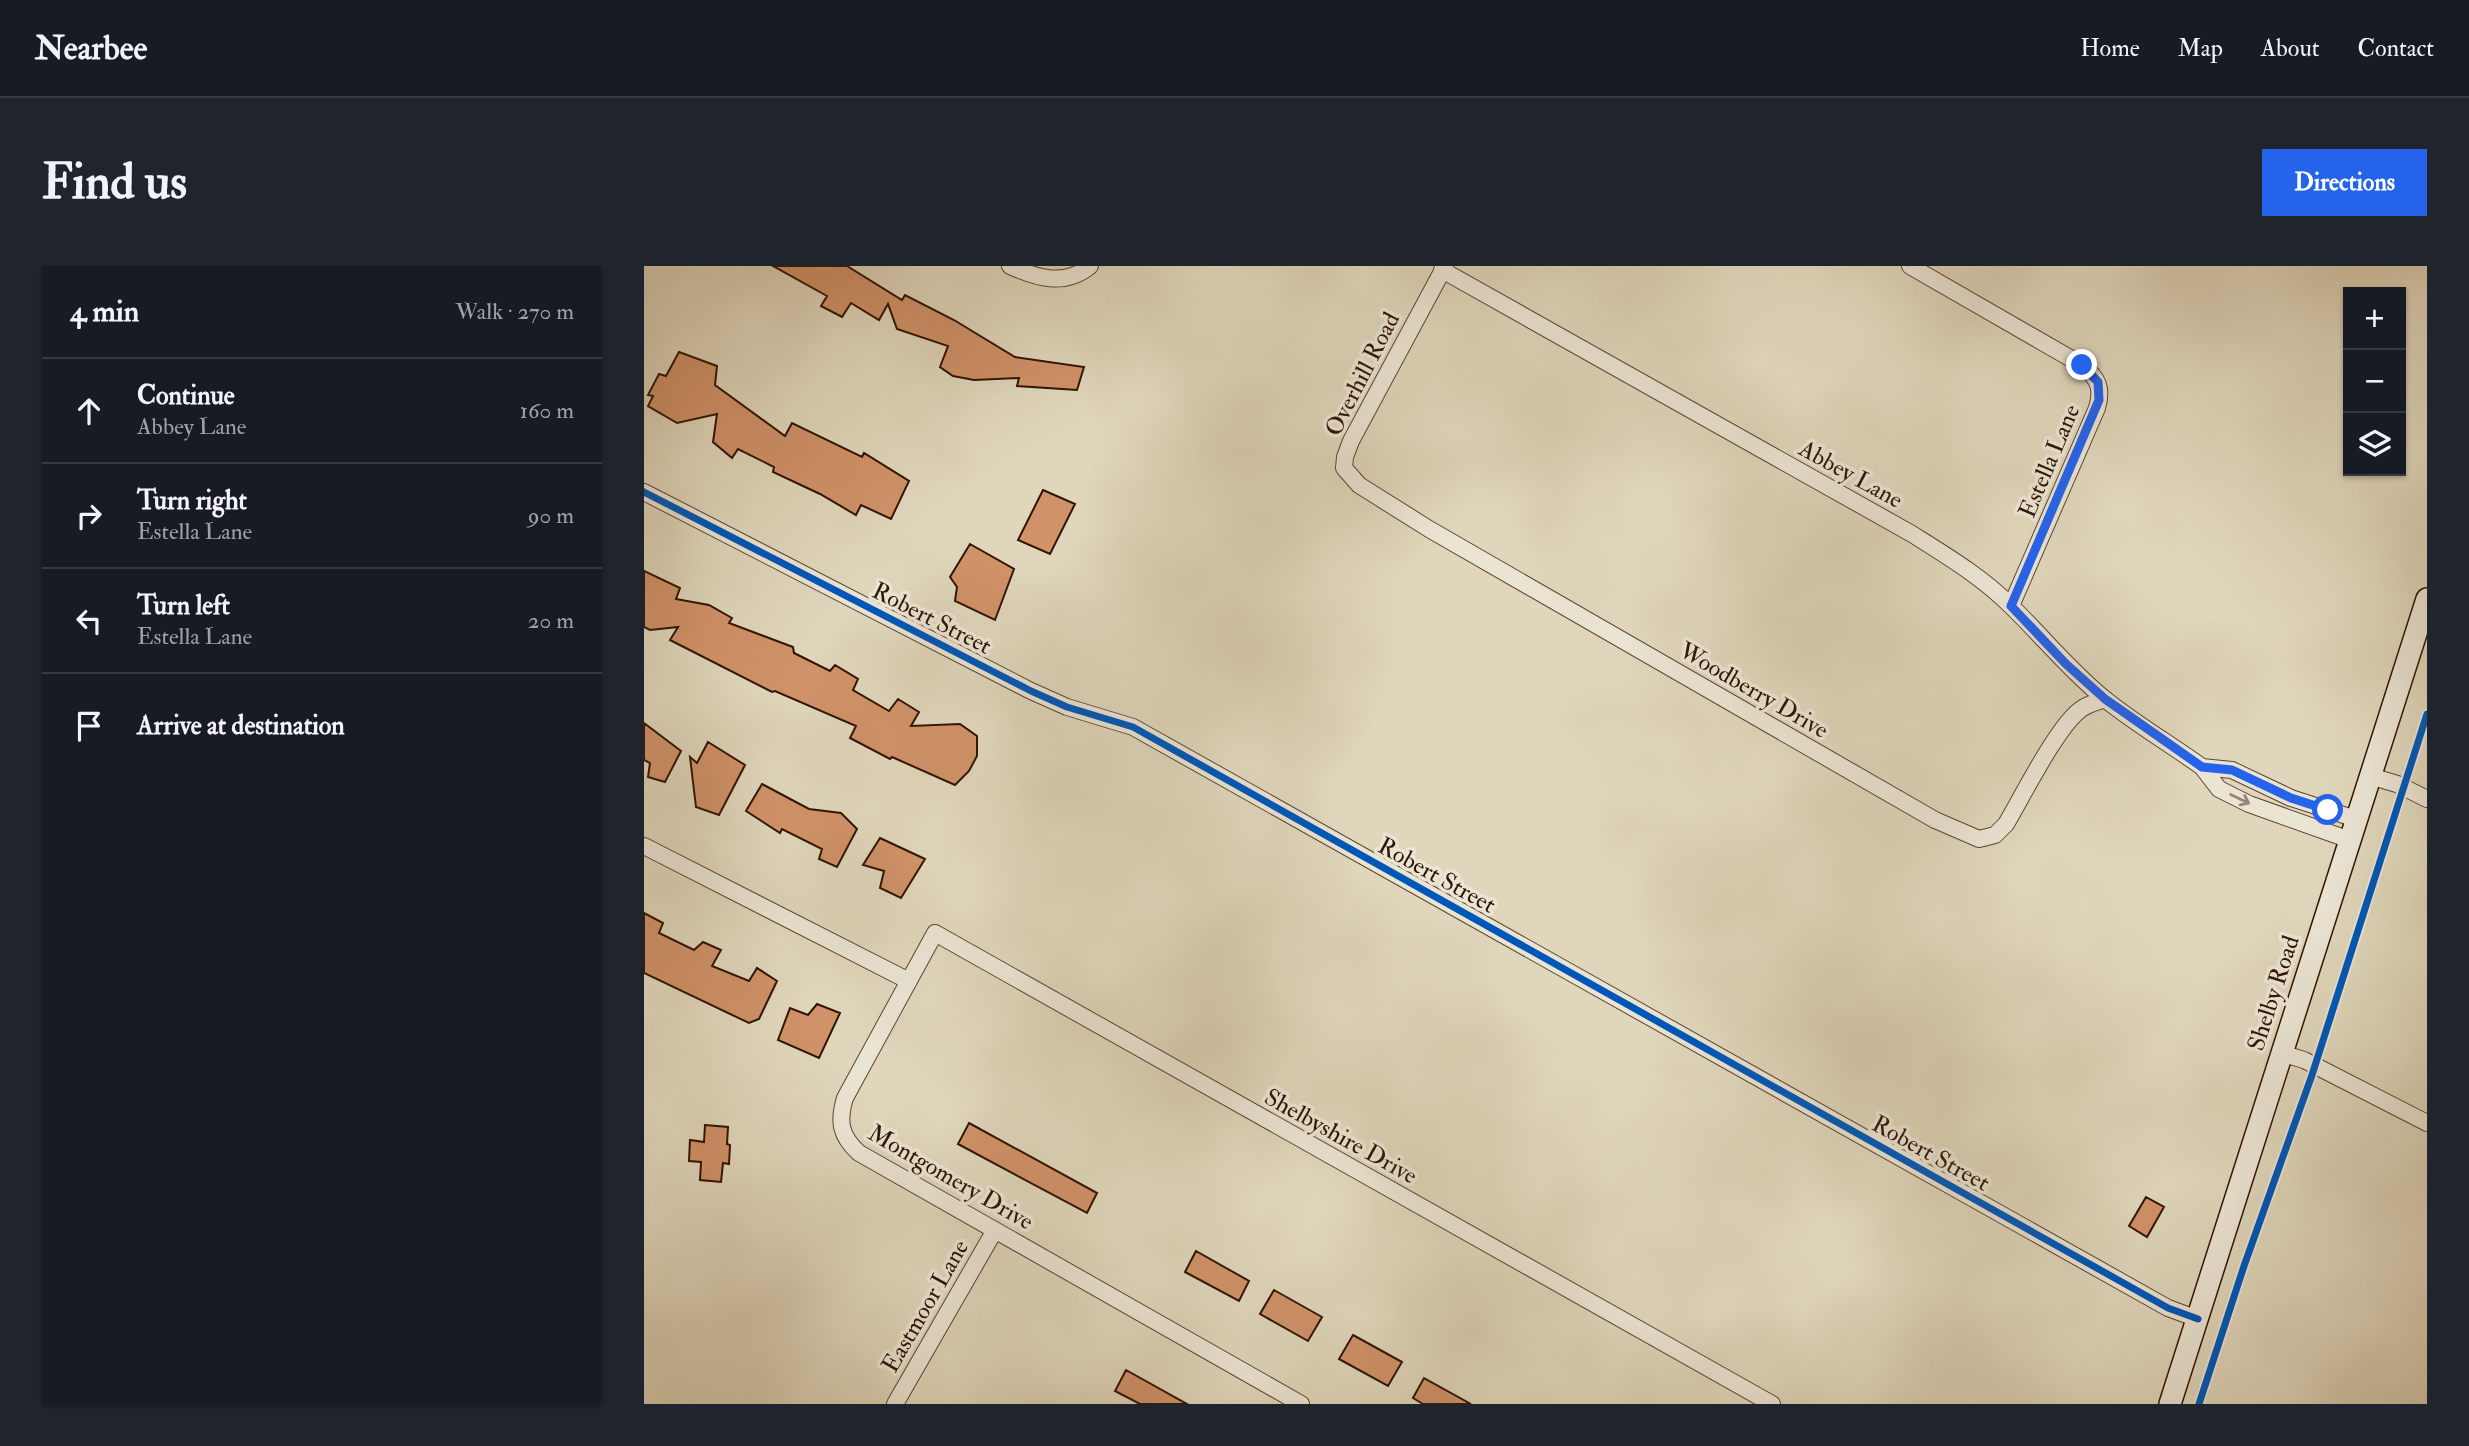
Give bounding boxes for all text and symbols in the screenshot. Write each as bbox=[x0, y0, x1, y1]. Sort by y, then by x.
text: Nearbee bbox=[35, 28, 147, 69]
text: Home bbox=[2080, 33, 2140, 64]
text: Map bbox=[2178, 33, 2223, 64]
text: About bbox=[2261, 33, 2320, 64]
text: Contact bbox=[2358, 33, 2434, 64]
button: Directions bbox=[2262, 149, 2427, 216]
text: Find us bbox=[42, 152, 187, 213]
map controls bbox=[2343, 287, 2406, 476]
button: + bbox=[2343, 287, 2406, 350]
text: 4 min bbox=[70, 293, 139, 330]
text: Walk · 270 m bbox=[455, 297, 574, 326]
street label: Overhill Road bbox=[1318, 307, 1407, 441]
route end bbox=[2066, 349, 2097, 380]
button: − bbox=[2343, 350, 2406, 413]
text: Continue bbox=[137, 380, 235, 412]
icon: ahead bbox=[70, 392, 108, 430]
text: 160 m bbox=[520, 396, 574, 425]
street label: Estella Lane bbox=[2012, 400, 2087, 523]
text: Abbey Lane bbox=[137, 412, 246, 441]
button: layers bbox=[2343, 413, 2406, 476]
street label: Abbey Lane bbox=[1792, 433, 1908, 516]
text: Turn right bbox=[137, 485, 247, 517]
icon: right bbox=[70, 497, 108, 535]
text: 90 m bbox=[528, 501, 574, 530]
text: Estella Lane bbox=[137, 517, 252, 546]
street label: Robert Street bbox=[867, 575, 997, 662]
text: Turn left bbox=[137, 590, 230, 622]
icon: left bbox=[70, 602, 108, 640]
text: 20 m bbox=[528, 606, 574, 635]
text: Estella Lane bbox=[137, 622, 252, 651]
street label: Woodberry Drive bbox=[1673, 635, 1834, 746]
icon: arrive bbox=[70, 707, 108, 745]
text: Arrive at destination bbox=[137, 710, 345, 742]
one-way arrow bbox=[2229, 793, 2250, 807]
route start bbox=[2312, 794, 2343, 825]
street label: Robert Street bbox=[1372, 830, 1501, 921]
street label: Shelby Road bbox=[2240, 931, 2307, 1055]
street label: Shelbyshire Drive bbox=[1259, 1082, 1423, 1191]
street label: Robert Street bbox=[1866, 1108, 1995, 1199]
street label: Montgomery Drive bbox=[863, 1118, 1039, 1237]
street label: Eastmoor Lane bbox=[875, 1234, 976, 1378]

